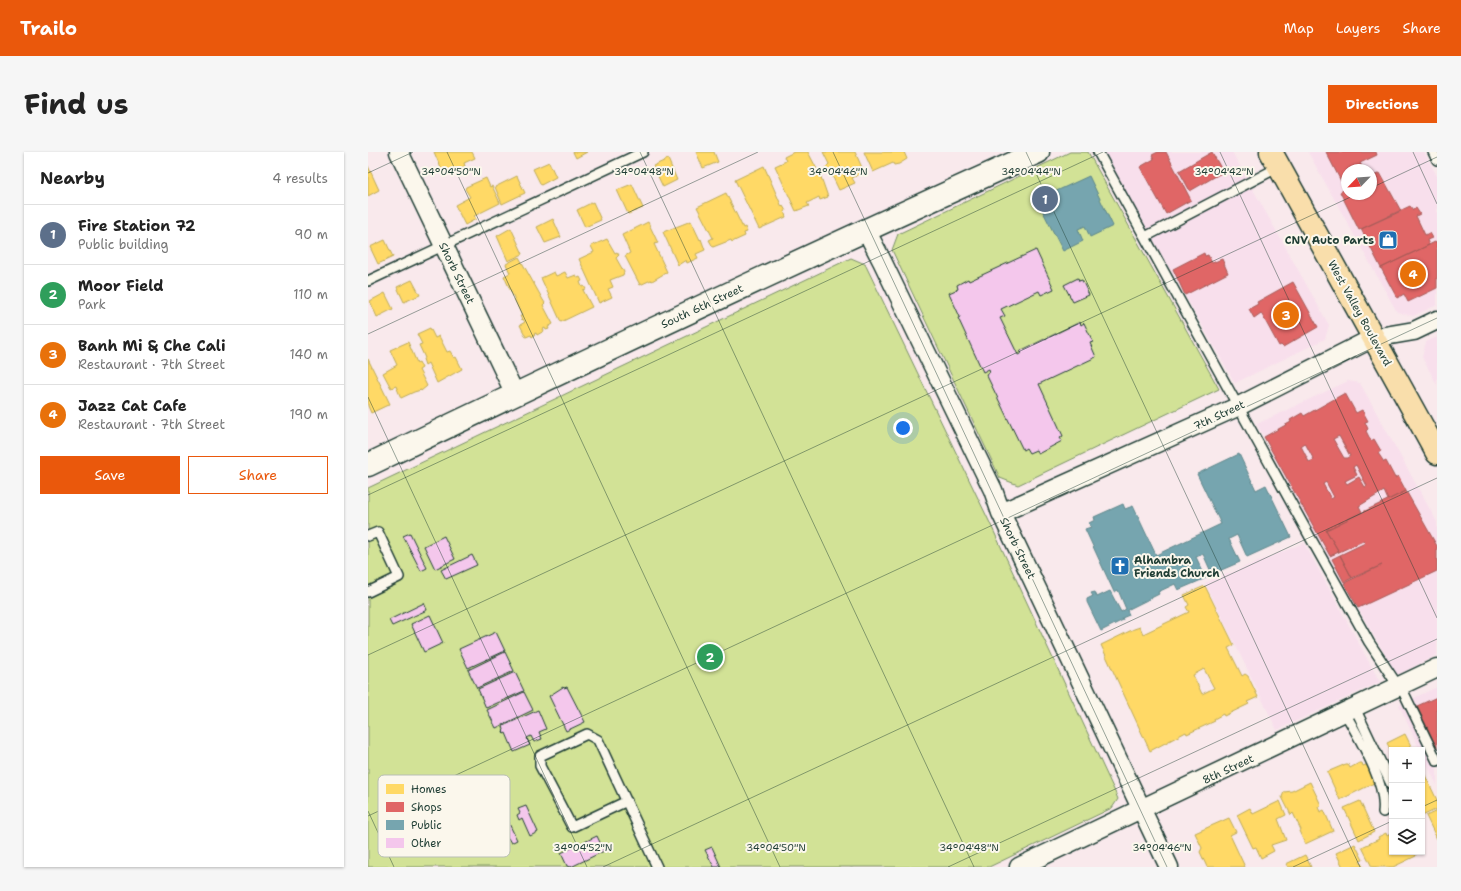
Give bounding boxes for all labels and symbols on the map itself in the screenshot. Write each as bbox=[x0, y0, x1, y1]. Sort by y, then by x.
north arrow bbox=[1341, 164, 1377, 200]
text: 34°04'50"N bbox=[421, 165, 481, 178]
text: 34°04'48"N bbox=[614, 165, 674, 178]
text: 34°04'46"N bbox=[808, 165, 868, 178]
text: 34°04'44"N bbox=[1001, 165, 1061, 178]
text: 34°04'42"N bbox=[1194, 165, 1254, 178]
pin: 1 bbox=[1032, 184, 1058, 214]
shop icon: CNV Auto Parts bbox=[1377, 229, 1399, 251]
place label: CNV Auto Parts bbox=[1285, 233, 1374, 248]
street label: Shorb Street bbox=[435, 240, 478, 307]
street label: West Valley Boulevard bbox=[1324, 258, 1395, 369]
pin: 4 bbox=[1400, 259, 1426, 289]
street label: South 6th Street bbox=[659, 281, 746, 332]
pin: 3 bbox=[1273, 300, 1299, 330]
street label: 7th Street bbox=[1191, 397, 1248, 434]
your location bbox=[893, 418, 913, 438]
street label: Shorb Street bbox=[996, 515, 1039, 582]
place label: Alhambra Friends Church bbox=[1134, 553, 1220, 581]
church icon: Alhambra Friends Church bbox=[1109, 555, 1131, 577]
pin: 2 bbox=[697, 642, 723, 672]
street label: 8th Street bbox=[1200, 751, 1257, 788]
legend bbox=[378, 775, 510, 857]
text: Homes bbox=[411, 782, 447, 797]
text: Shops bbox=[411, 800, 442, 815]
text: Public bbox=[411, 818, 442, 833]
text: Other bbox=[411, 836, 442, 851]
text: 34°04'52"N bbox=[554, 841, 612, 854]
text: 34°04'50"N bbox=[746, 841, 806, 854]
text: 34°04'48"N bbox=[939, 841, 999, 854]
text: 34°04'46"N bbox=[1132, 841, 1192, 854]

